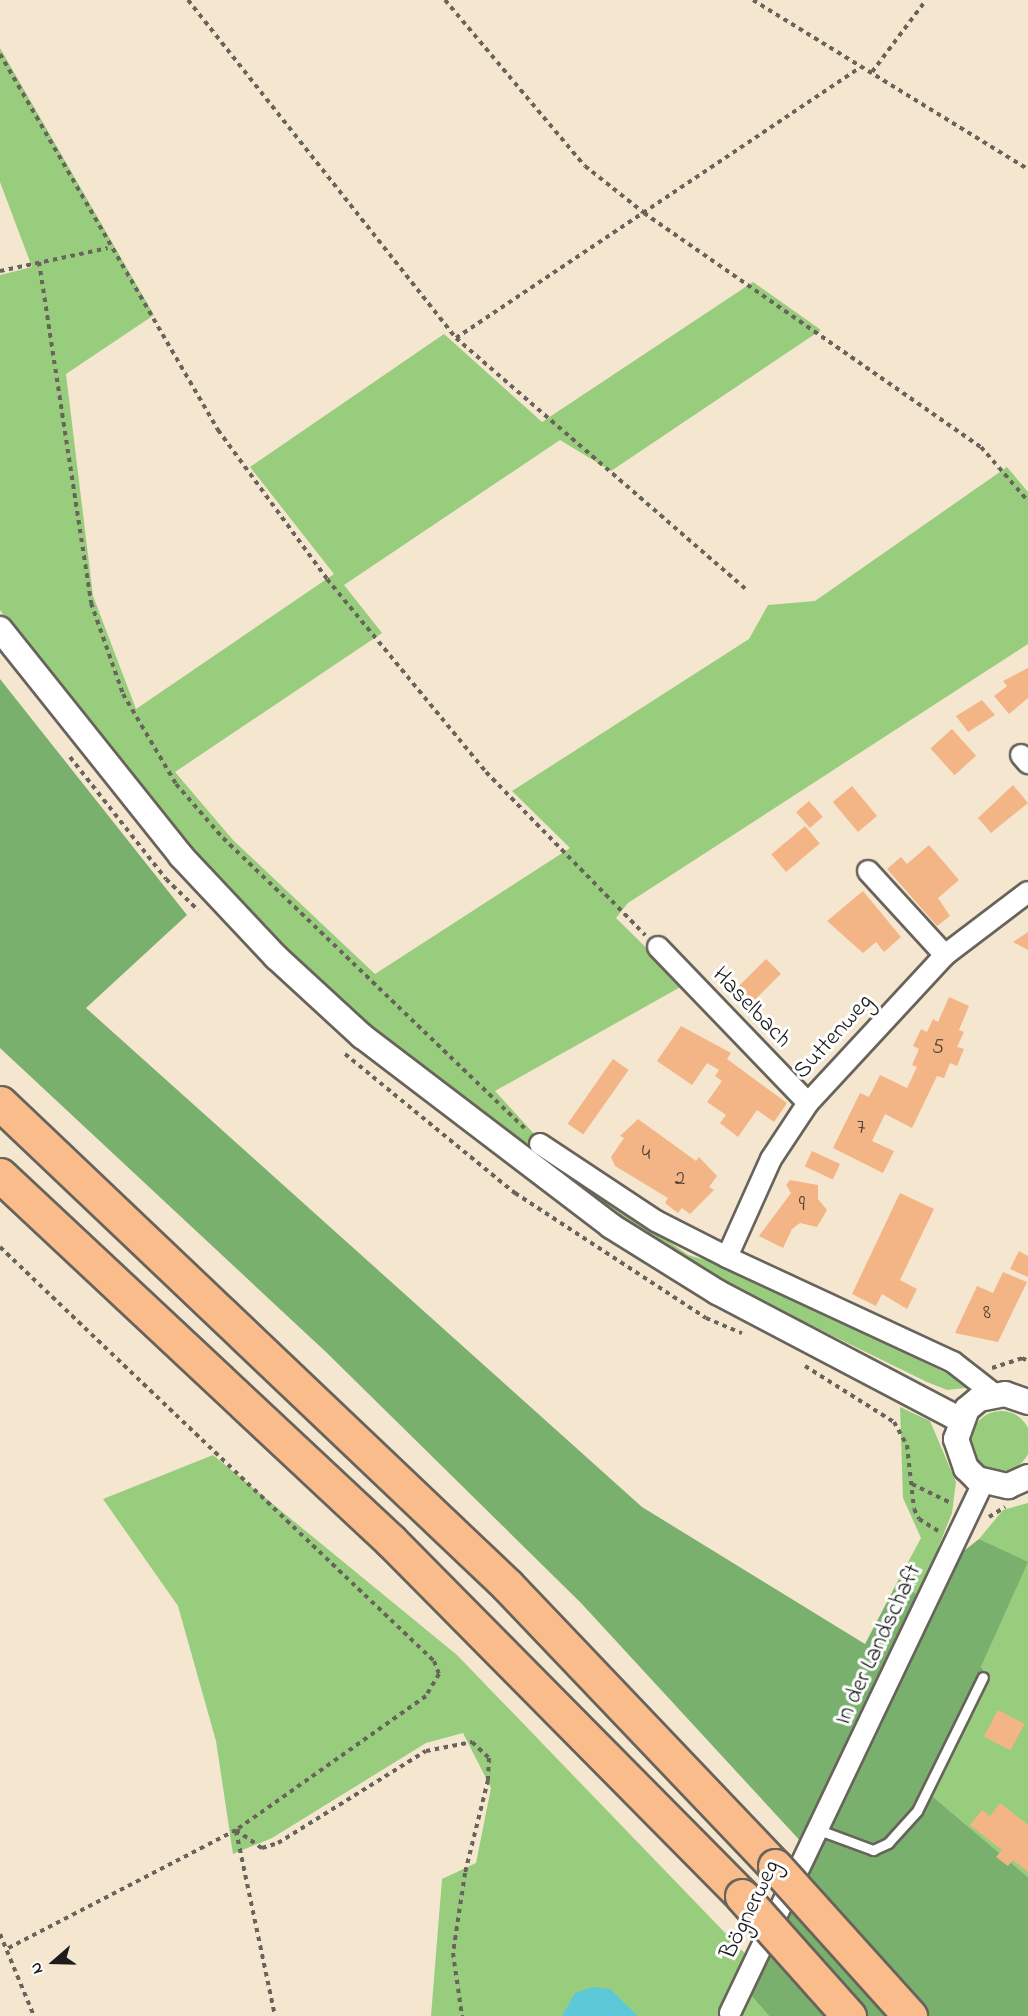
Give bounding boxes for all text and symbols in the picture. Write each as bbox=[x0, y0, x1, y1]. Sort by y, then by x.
street label: Haselbach bbox=[705, 961, 797, 1055]
street label: Suttenweg bbox=[788, 988, 880, 1086]
house number: 5 bbox=[932, 1035, 944, 1061]
house number: 7 bbox=[857, 1115, 865, 1141]
house number: 4 bbox=[642, 1141, 650, 1167]
house number: 2 bbox=[675, 1166, 685, 1192]
house number: 9 bbox=[799, 1192, 805, 1218]
house number: 8 bbox=[983, 1300, 991, 1326]
street label: In der Landschaft bbox=[829, 1560, 929, 1730]
street label: Bögnerweg bbox=[715, 1856, 787, 1964]
north arrow bbox=[24, 1932, 84, 1992]
text: N bbox=[24, 1959, 50, 1977]

